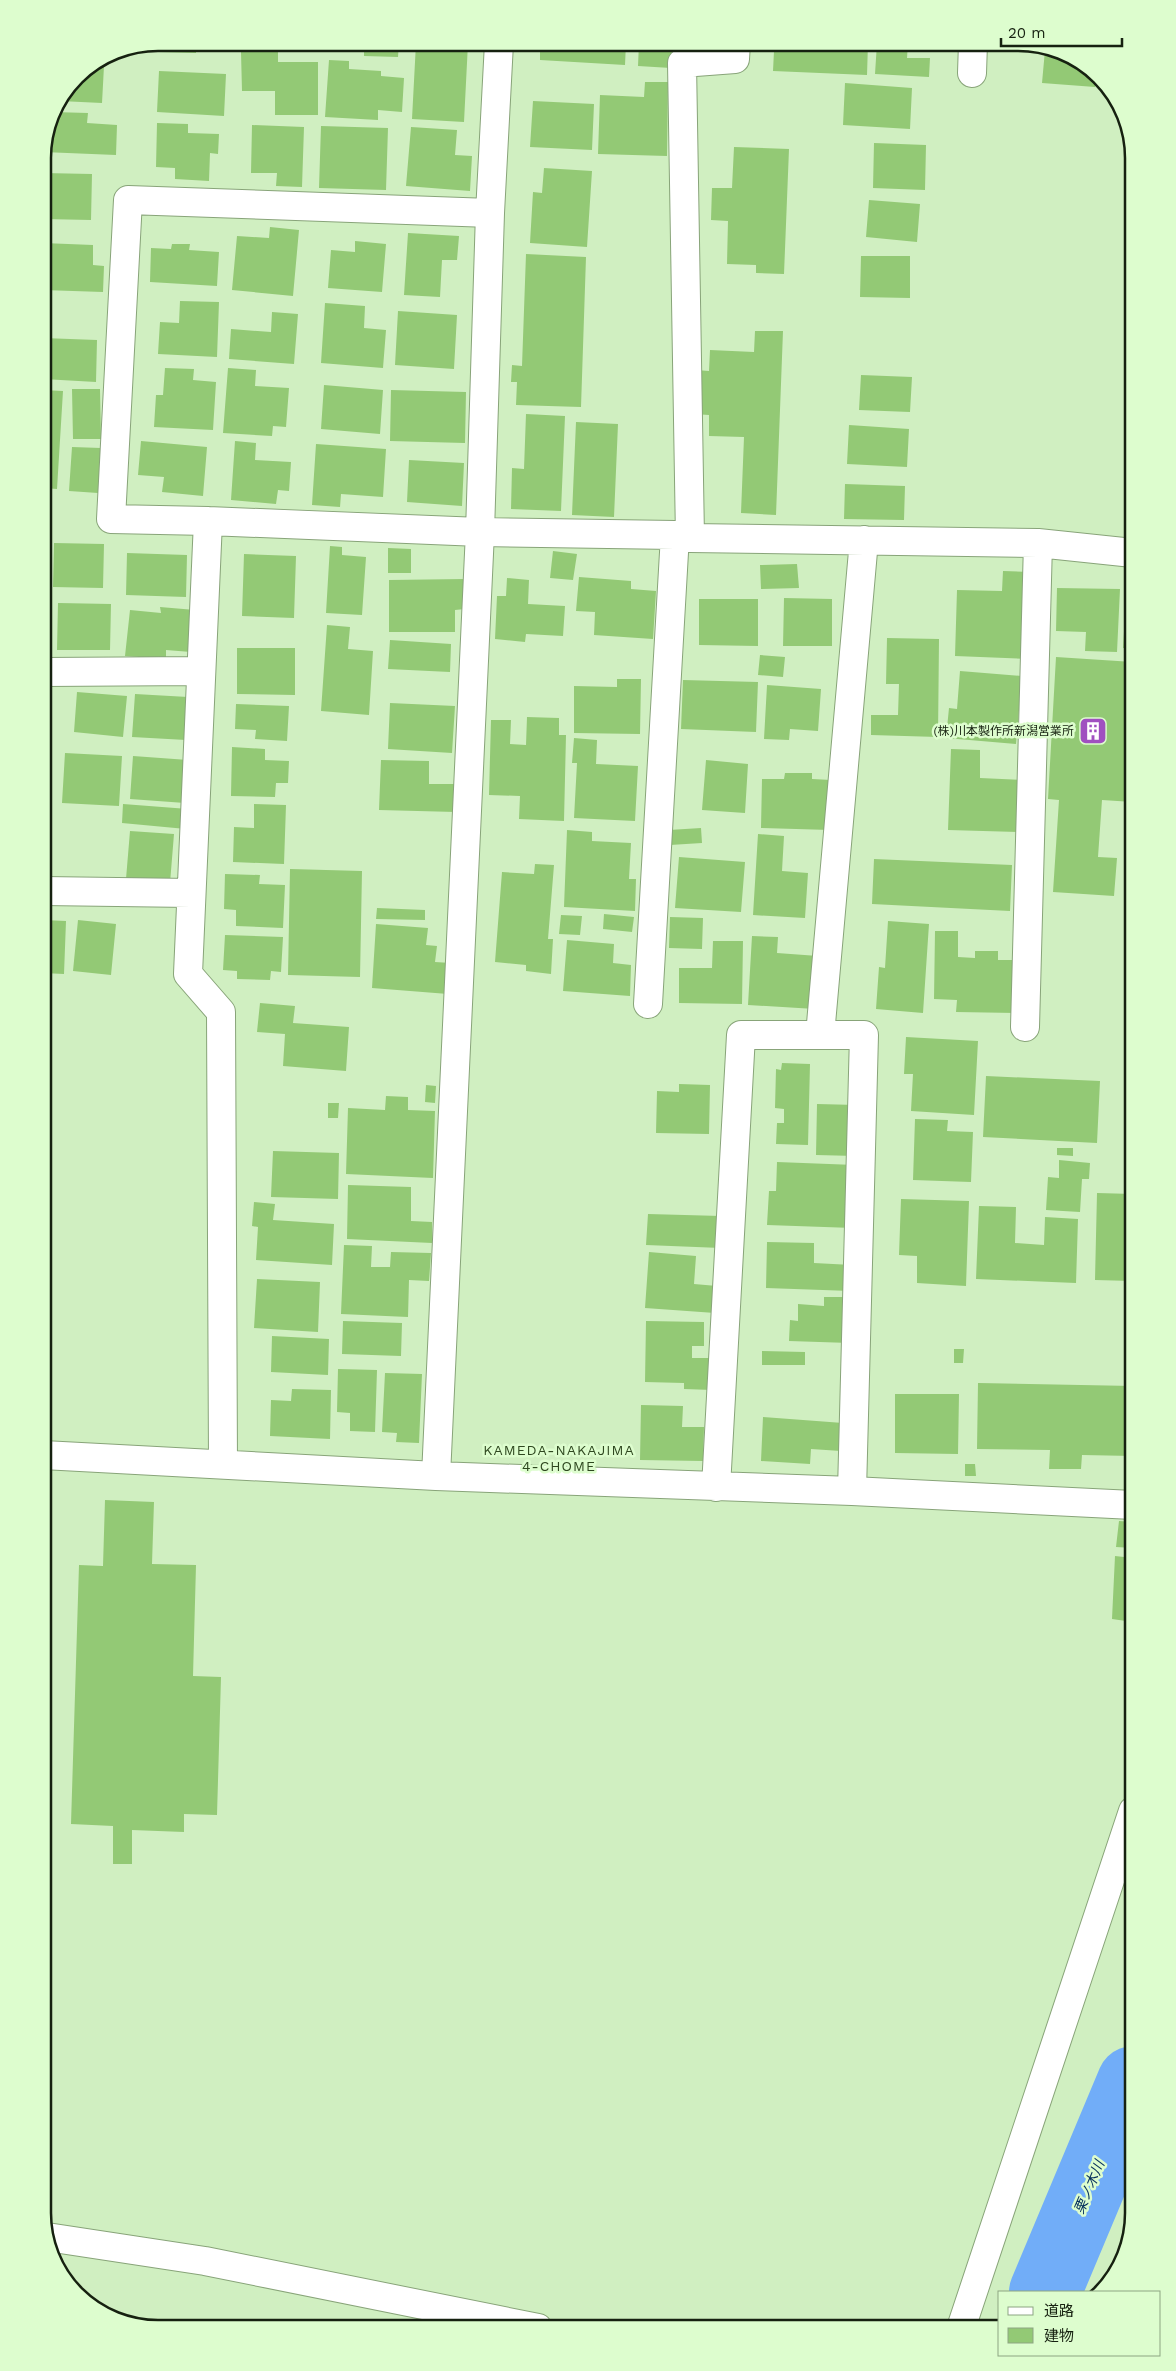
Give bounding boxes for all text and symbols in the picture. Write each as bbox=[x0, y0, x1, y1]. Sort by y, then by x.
scale bar bbox=[1001, 15, 1122, 47]
text: 20 m bbox=[1008, 24, 1046, 42]
building icon: (株)川本製作所新潟営業所 bbox=[1078, 716, 1108, 746]
place label: (株)川本製作所新潟営業所 bbox=[934, 724, 1074, 738]
district label: KAMEDA-NAKAJIMA 4-CHOME bbox=[483, 1442, 635, 1474]
water label: 栗ノ木川 bbox=[1071, 2156, 1108, 2216]
legend bbox=[998, 2291, 1161, 2356]
text: 道路 bbox=[1044, 2302, 1074, 2320]
text: 建物 bbox=[1044, 2327, 1074, 2345]

